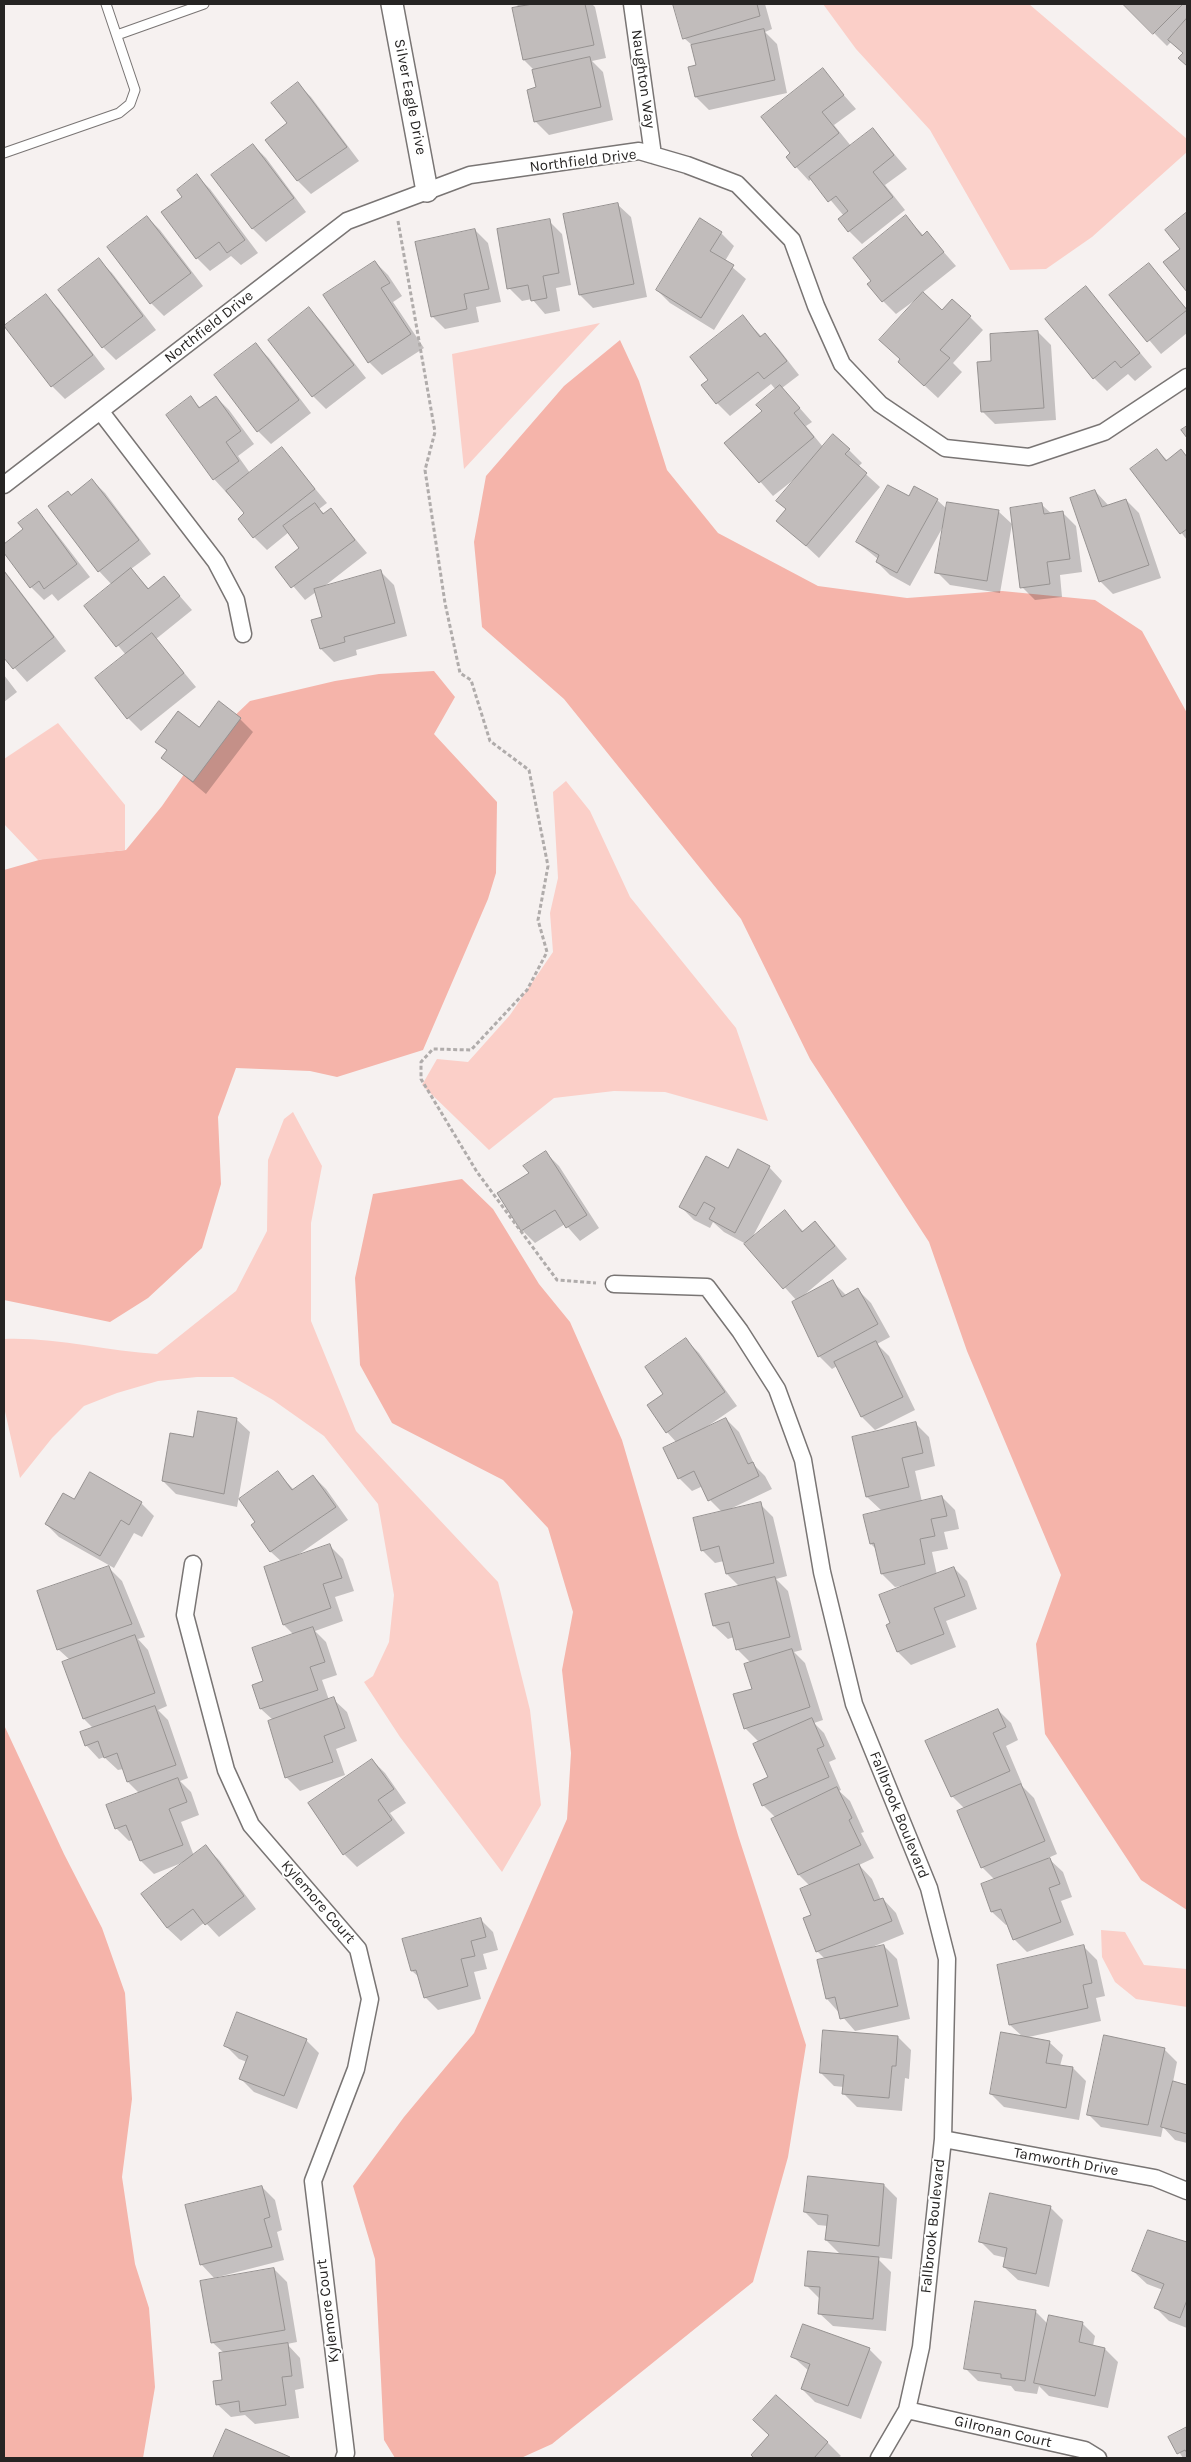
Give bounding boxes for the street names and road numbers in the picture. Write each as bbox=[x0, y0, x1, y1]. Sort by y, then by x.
street label: Naughton Way bbox=[627, 28, 659, 130]
street label: Silver Eagle Drive bbox=[390, 38, 430, 156]
street label: Northfield Drive bbox=[529, 146, 637, 176]
street label: Northfield Drive bbox=[161, 287, 257, 367]
street label: Fallbrook Boulevard bbox=[865, 1749, 933, 1881]
street label: Kylemore Court bbox=[277, 1857, 359, 1947]
street label: Tamworth Drive bbox=[1012, 2144, 1120, 2180]
street label: Fallbrook Boulevard bbox=[917, 2158, 949, 2294]
street label: Kylemore Court bbox=[313, 2258, 343, 2364]
street label: Gilronan Court bbox=[953, 2412, 1053, 2452]

